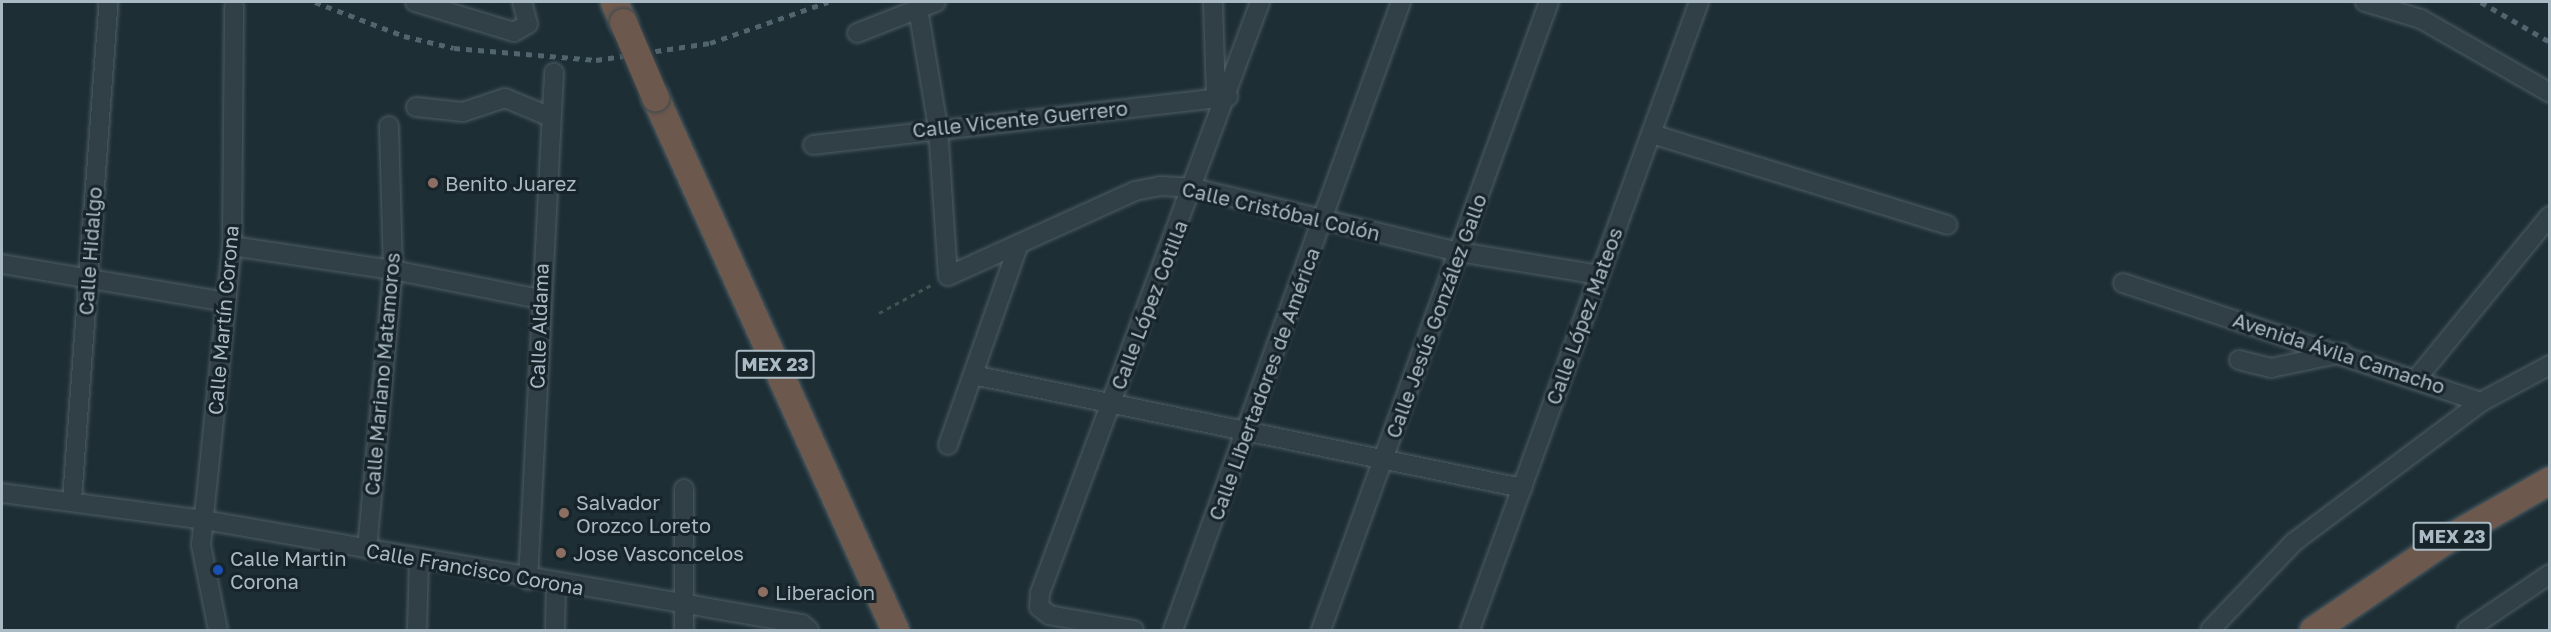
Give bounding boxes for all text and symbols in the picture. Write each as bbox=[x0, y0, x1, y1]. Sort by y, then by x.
street label: Calle Vicente Guerrero bbox=[911, 96, 1129, 142]
place label: Benito Juarez bbox=[445, 171, 577, 195]
marker: Benito Juarez bbox=[426, 176, 440, 190]
street label: Calle Cristóbal Colón bbox=[1180, 177, 1382, 245]
street label: Calle Hidalgo bbox=[74, 186, 106, 316]
street label: Calle Jesús González Gallo bbox=[1381, 191, 1491, 441]
street label: Calle López Cotilla bbox=[1106, 217, 1192, 393]
street label: Calle Martín Corona bbox=[203, 224, 243, 416]
street label: Calle López Mateos bbox=[1541, 224, 1627, 408]
street label: Calle Libertadores de América bbox=[1203, 244, 1325, 524]
street label: Calle Mariano Matamoros bbox=[359, 251, 405, 497]
street label: Calle Aldama bbox=[525, 263, 553, 389]
street label: Avenida Ávila Camacho bbox=[2230, 307, 2448, 399]
road number: MEX 23 bbox=[734, 349, 816, 379]
place label: Salvador Orozco Loreto bbox=[576, 490, 711, 537]
marker: Salvador Orozco Loreto bbox=[557, 506, 571, 520]
road number: MEX 23 bbox=[2412, 521, 2492, 551]
street label: Calle Francisco Corona bbox=[364, 538, 586, 600]
place label: Jose Vasconcelos bbox=[573, 541, 744, 565]
place label: Calle Martin Corona bbox=[230, 546, 346, 593]
marker: Jose Vasconcelos bbox=[554, 546, 568, 560]
marker: Calle Martin Corona bbox=[211, 563, 225, 577]
place label: Liberacion bbox=[775, 580, 875, 604]
marker: Liberacion bbox=[756, 585, 770, 599]

